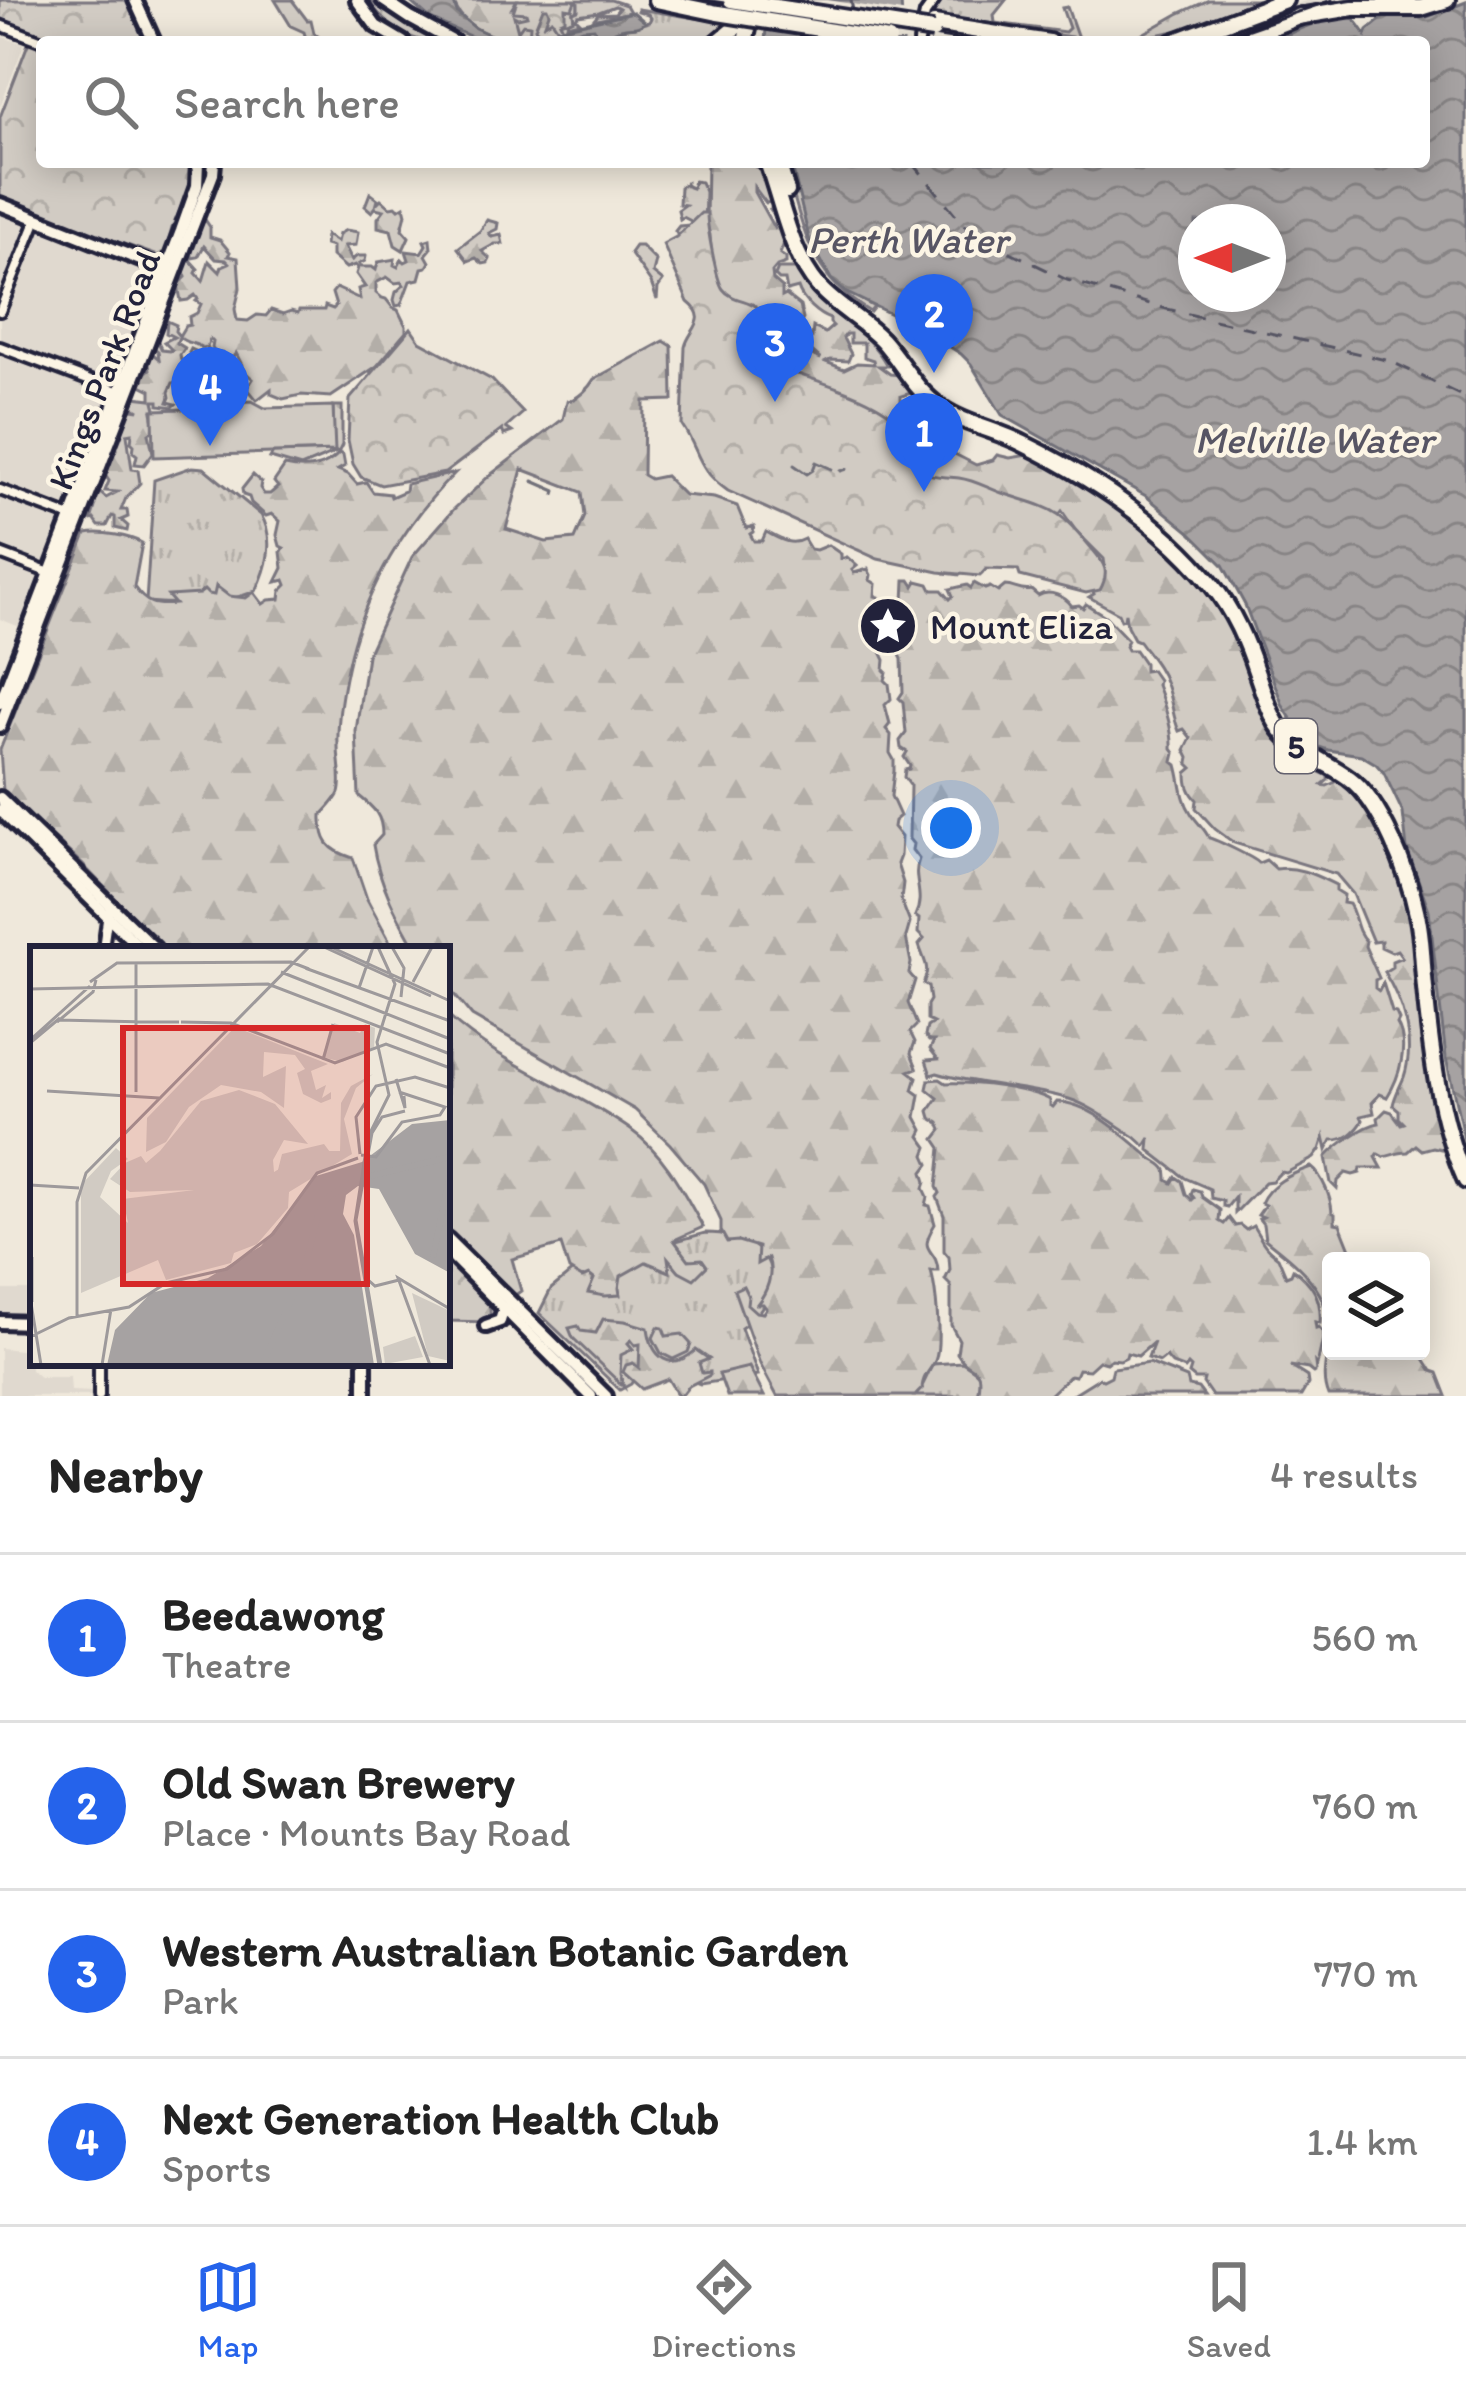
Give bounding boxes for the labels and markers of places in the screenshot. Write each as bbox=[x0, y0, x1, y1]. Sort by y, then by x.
pin: 2 bbox=[895, 274, 973, 373]
pin: 3 bbox=[736, 303, 814, 402]
pin: 4 bbox=[171, 347, 249, 446]
pin: 1 bbox=[885, 393, 963, 492]
place icon: Mount Eliza bbox=[857, 595, 919, 657]
place label: Mount Eliza bbox=[930, 605, 1113, 648]

